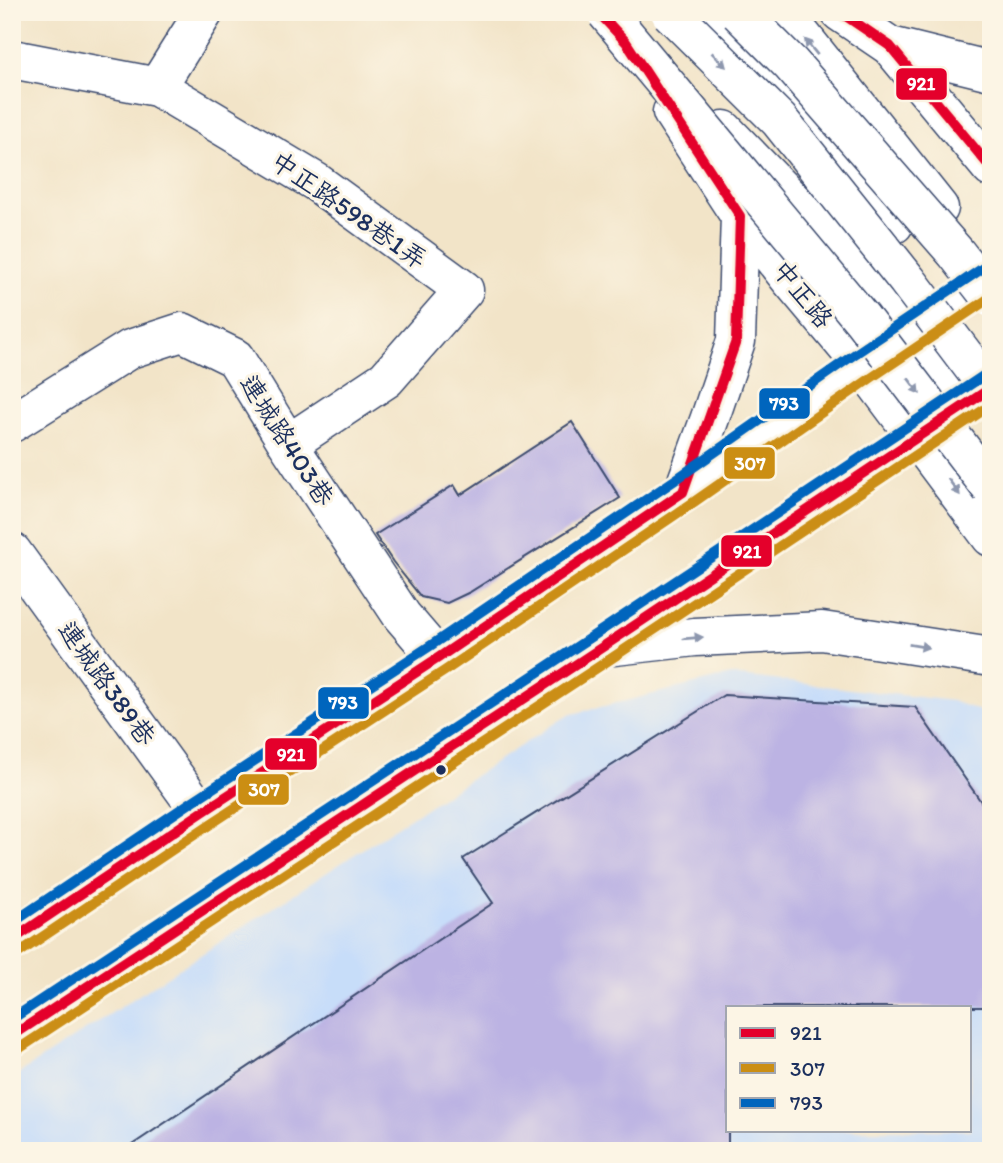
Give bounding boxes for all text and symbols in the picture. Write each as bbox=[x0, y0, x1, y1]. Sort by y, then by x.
one-way arrow bbox=[803, 38, 818, 56]
one-way arrow bbox=[710, 52, 727, 69]
line badge: 921 bbox=[895, 67, 948, 101]
text: 921 bbox=[907, 72, 936, 95]
street label: 中正路598巷1弄 bbox=[265, 144, 433, 276]
street label: 中正路 bbox=[766, 254, 840, 334]
street label: 連城路403巷 bbox=[233, 368, 341, 512]
one-way arrow bbox=[906, 377, 921, 395]
line badge: 793 bbox=[758, 387, 811, 420]
text: 793 bbox=[768, 392, 799, 415]
line badge: 307 bbox=[723, 446, 776, 480]
text: 307 bbox=[734, 452, 766, 475]
one-way arrow bbox=[946, 478, 960, 496]
line badge: 921 bbox=[720, 534, 773, 568]
text: 921 bbox=[733, 540, 762, 563]
street label: 連城路389巷 bbox=[51, 615, 163, 751]
one-way arrow bbox=[682, 632, 704, 643]
one-way arrow bbox=[908, 640, 930, 651]
line badge: 793 bbox=[317, 686, 370, 720]
text: 793 bbox=[327, 691, 358, 714]
line badge: 921 bbox=[264, 737, 318, 771]
text: 921 bbox=[277, 743, 306, 766]
unlabelled marker bbox=[434, 763, 448, 777]
line badge: 307 bbox=[237, 773, 290, 806]
text: 307 bbox=[248, 778, 280, 801]
legend bbox=[726, 1006, 972, 1132]
text: 921 bbox=[790, 1020, 822, 1045]
text: 307 bbox=[790, 1056, 825, 1081]
text: 793 bbox=[790, 1090, 823, 1115]

